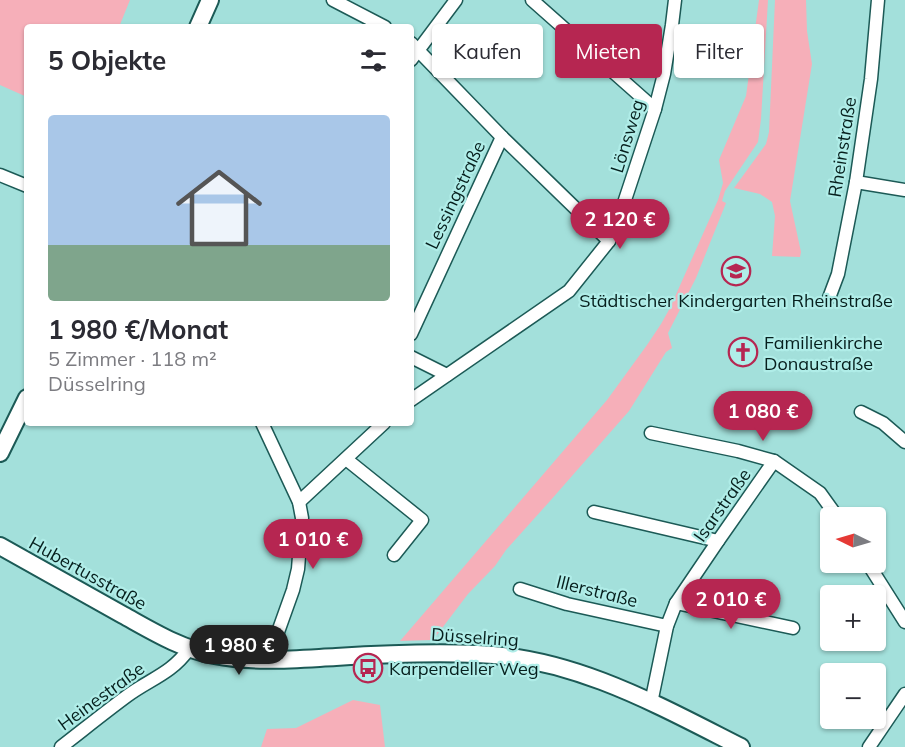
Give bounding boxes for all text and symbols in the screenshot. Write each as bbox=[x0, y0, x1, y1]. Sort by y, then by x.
chip: Kaufen bbox=[432, 24, 543, 78]
chip: Mieten bbox=[555, 24, 662, 78]
chip: Filter bbox=[674, 24, 764, 78]
text: 5 Objekte bbox=[48, 44, 166, 77]
icon: filters bbox=[357, 44, 390, 77]
street label: Rheinstraße bbox=[823, 95, 861, 199]
street label: Lönsweg bbox=[605, 97, 649, 175]
street label: Lessingstraße bbox=[420, 137, 490, 253]
icon: home bbox=[165, 154, 273, 262]
pin: 2 120 € bbox=[565, 199, 675, 250]
text: 2 120 € bbox=[585, 206, 655, 231]
school or university icon: Städtischer Kindergarten Rheinstraße bbox=[720, 255, 752, 287]
place label: Städtischer Kindergarten Rheinstraße bbox=[579, 289, 893, 312]
text: 1 980 €/Monat bbox=[48, 313, 228, 346]
place label: Familienkirche Donaustraße bbox=[764, 331, 883, 375]
church icon: Familienkirche Donaustraße bbox=[727, 336, 759, 368]
text: 5 Zimmer · 118 m² bbox=[48, 346, 217, 371]
text: Düsselring bbox=[48, 371, 146, 396]
pin: 1 080 € bbox=[708, 391, 818, 442]
text: 1 080 € bbox=[728, 398, 798, 423]
street label: Isarstraße bbox=[688, 464, 756, 546]
north arrow bbox=[820, 507, 886, 573]
map controls bbox=[820, 507, 886, 729]
pin: 1 010 € bbox=[258, 519, 368, 570]
text: 1 010 € bbox=[278, 526, 348, 551]
street label: Hubertusstraße bbox=[25, 531, 151, 615]
street label: Illerstraße bbox=[554, 570, 640, 612]
pin: 2 010 € bbox=[676, 579, 786, 630]
button: + bbox=[820, 585, 886, 651]
text: 2 010 € bbox=[696, 586, 766, 611]
street label: Düsselring bbox=[430, 622, 520, 652]
pin: 1 980 € bbox=[184, 625, 294, 676]
text: 1 980 € bbox=[204, 632, 274, 657]
bus stop icon: Karpendeller Weg bbox=[352, 652, 384, 684]
street label: Heinestraße bbox=[53, 657, 149, 735]
place label: Karpendeller Weg bbox=[389, 657, 539, 680]
button: − bbox=[820, 663, 886, 729]

